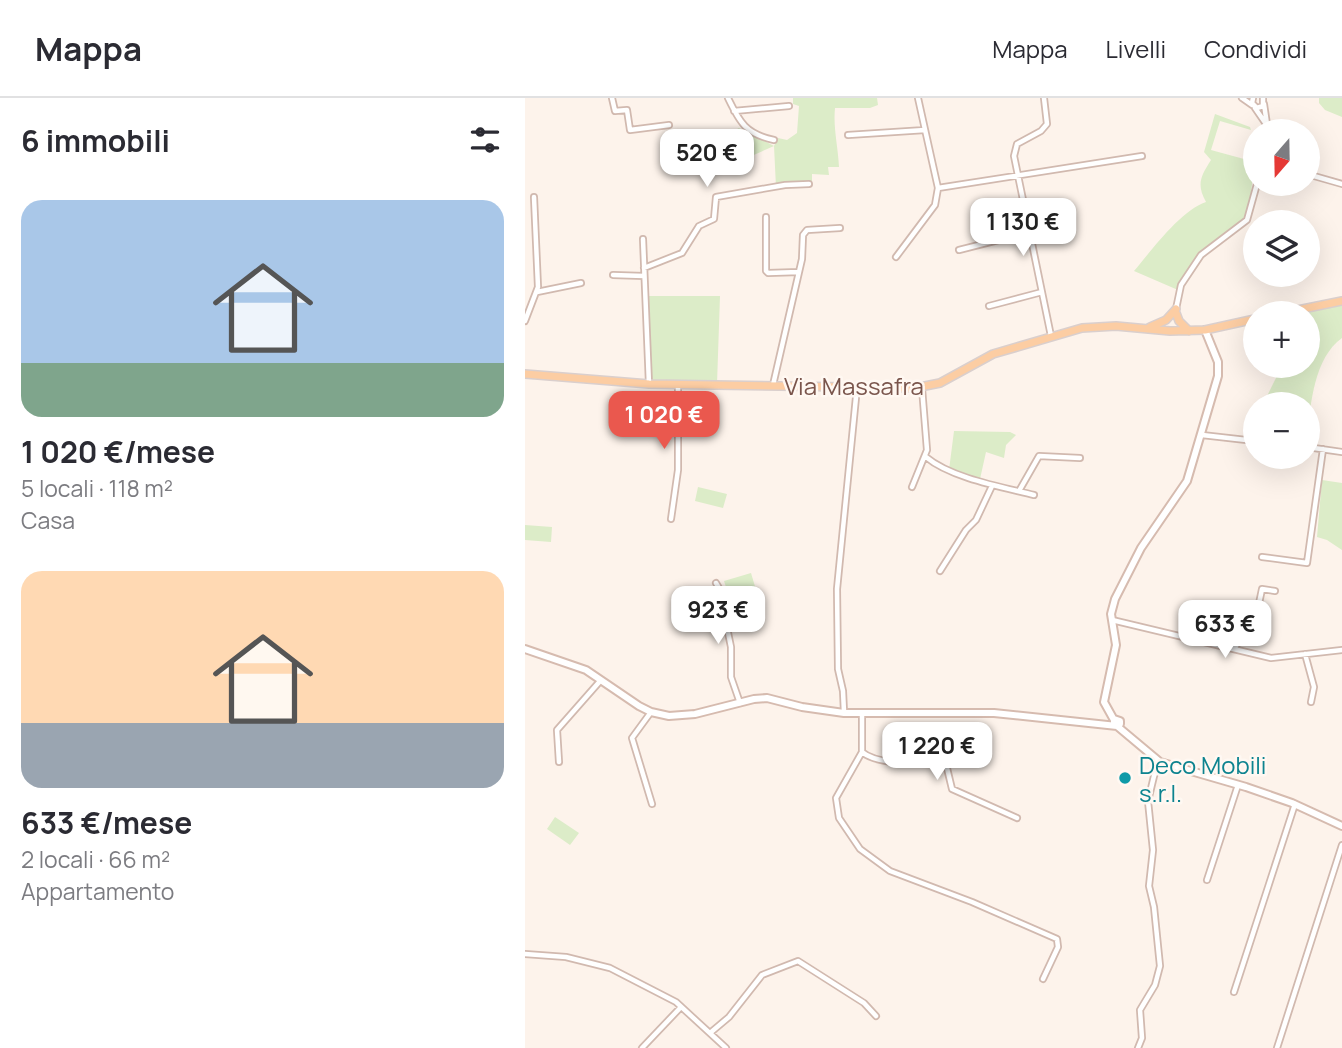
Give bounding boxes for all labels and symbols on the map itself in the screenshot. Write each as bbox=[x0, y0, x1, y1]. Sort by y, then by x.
north arrow bbox=[1243, 119, 1319, 196]
pin: 520 € bbox=[658, 130, 756, 189]
pin: 1 130 € bbox=[958, 198, 1088, 258]
street label: Via Massafra bbox=[784, 369, 924, 402]
pin: 1 020 € bbox=[599, 392, 729, 451]
pin: 923 € bbox=[669, 587, 767, 646]
pin: 633 € bbox=[1176, 601, 1274, 660]
pin: 1 220 € bbox=[872, 722, 1002, 782]
place label: Deco Mobili s.r.l. bbox=[1139, 748, 1266, 809]
marker: Deco Mobili s.r.l. bbox=[1117, 770, 1133, 786]

